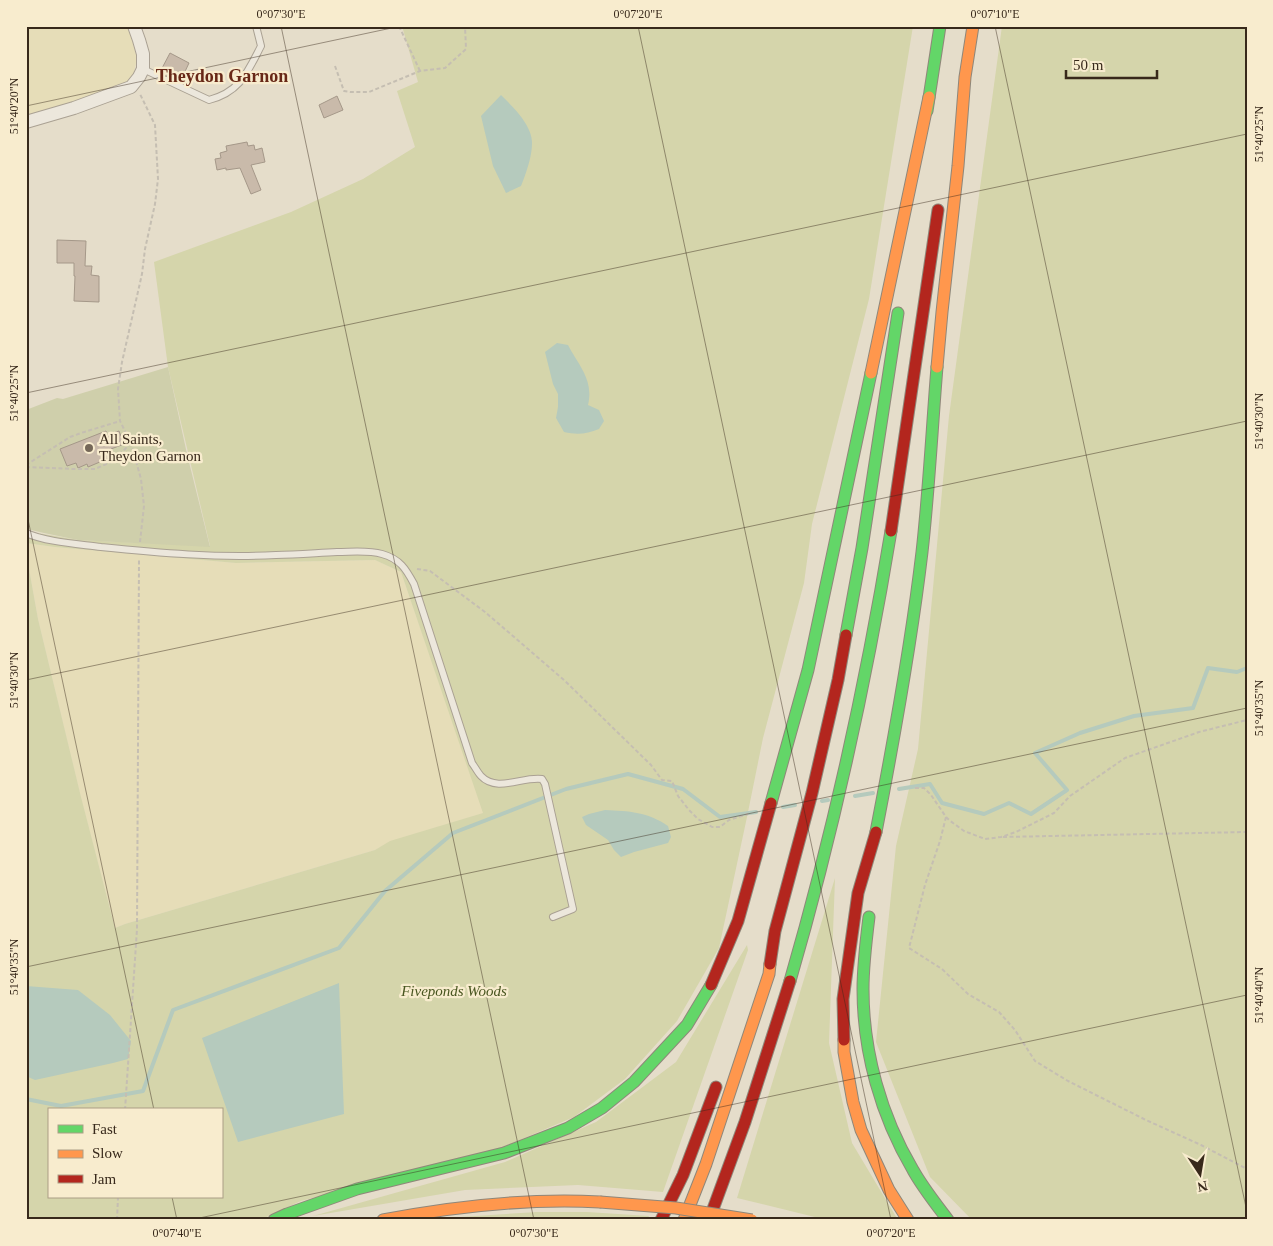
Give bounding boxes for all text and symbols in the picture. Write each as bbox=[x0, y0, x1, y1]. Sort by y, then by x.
text: 0°07'30"E bbox=[256, 7, 306, 21]
text: 0°07'20"E bbox=[613, 7, 663, 21]
text: 0°07'10"E bbox=[970, 7, 1020, 21]
scale bar bbox=[1066, 48, 1157, 80]
text: 50 m bbox=[1073, 57, 1104, 73]
district label: Theydon Garnon bbox=[156, 66, 288, 86]
text: 51°40'20"N bbox=[7, 77, 21, 134]
text: 51°40'25"N bbox=[1252, 105, 1266, 162]
text: 51°40'25"N bbox=[7, 364, 21, 421]
text: 51°40'30"N bbox=[1252, 392, 1266, 449]
place label: All Saints, Theydon Garnon bbox=[99, 431, 202, 464]
marker: All Saints, Theydon Garnon bbox=[83, 442, 95, 454]
text: 51°40'30"N bbox=[7, 651, 21, 708]
text: 51°40'35"N bbox=[1252, 679, 1266, 736]
text: 51°40'35"N bbox=[7, 938, 21, 995]
text: 51°40'40"N bbox=[1252, 966, 1266, 1023]
park label: Fiveponds Woods bbox=[400, 983, 507, 999]
legend bbox=[48, 1108, 222, 1198]
text: Fast bbox=[92, 1121, 118, 1137]
text: Slow bbox=[92, 1145, 123, 1161]
north arrow bbox=[1176, 1148, 1226, 1198]
text: Jam bbox=[92, 1171, 116, 1187]
text: N bbox=[1196, 1178, 1209, 1195]
text: 0°07'40"E bbox=[152, 1226, 202, 1240]
text: 0°07'30"E bbox=[509, 1226, 559, 1240]
text: 0°07'20"E bbox=[866, 1226, 916, 1240]

